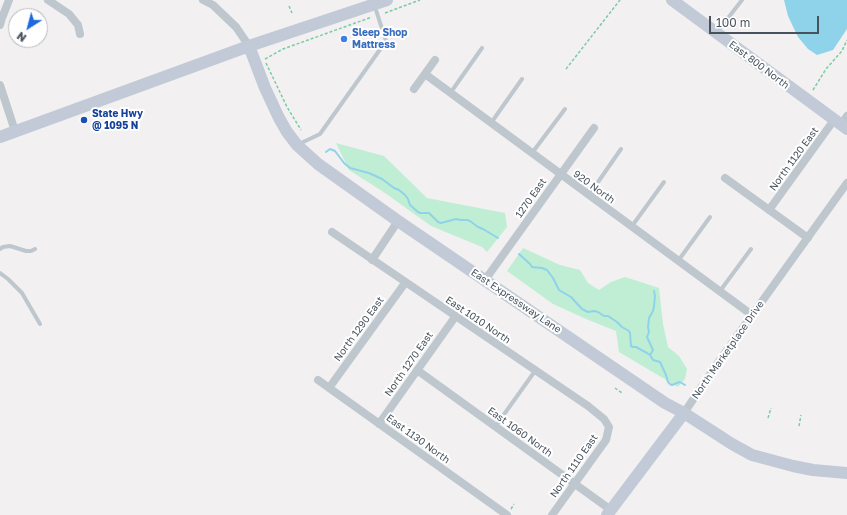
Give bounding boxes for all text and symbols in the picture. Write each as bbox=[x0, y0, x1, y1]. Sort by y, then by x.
north arrow bbox=[8, 8, 48, 48]
scale bar bbox=[711, 8, 821, 34]
text: 100 m bbox=[716, 15, 750, 30]
place label: Sleep Shop Mattress bbox=[352, 27, 407, 50]
text: N bbox=[14, 30, 28, 45]
marker: Sleep Shop Mattress bbox=[339, 34, 349, 44]
street label: East 800 North bbox=[727, 38, 791, 92]
place label: State Hwy @ 1095 N bbox=[92, 108, 143, 132]
marker: State Hwy @ 1095 N bbox=[79, 115, 89, 125]
street label: North 1120 East bbox=[767, 125, 821, 193]
street label: 920 North bbox=[571, 168, 617, 206]
street label: 1270 East bbox=[513, 176, 549, 220]
street label: East Expressway Lane bbox=[469, 266, 563, 336]
street label: North 1290 East bbox=[332, 294, 386, 364]
street label: East 1010 North bbox=[443, 294, 513, 346]
street label: North Marketplace Drive bbox=[689, 299, 767, 401]
street label: North 1270 East bbox=[382, 329, 436, 399]
street label: East 1060 North bbox=[485, 404, 555, 460]
street label: East 1130 North bbox=[384, 412, 452, 466]
street label: North 1110 East bbox=[548, 432, 600, 500]

